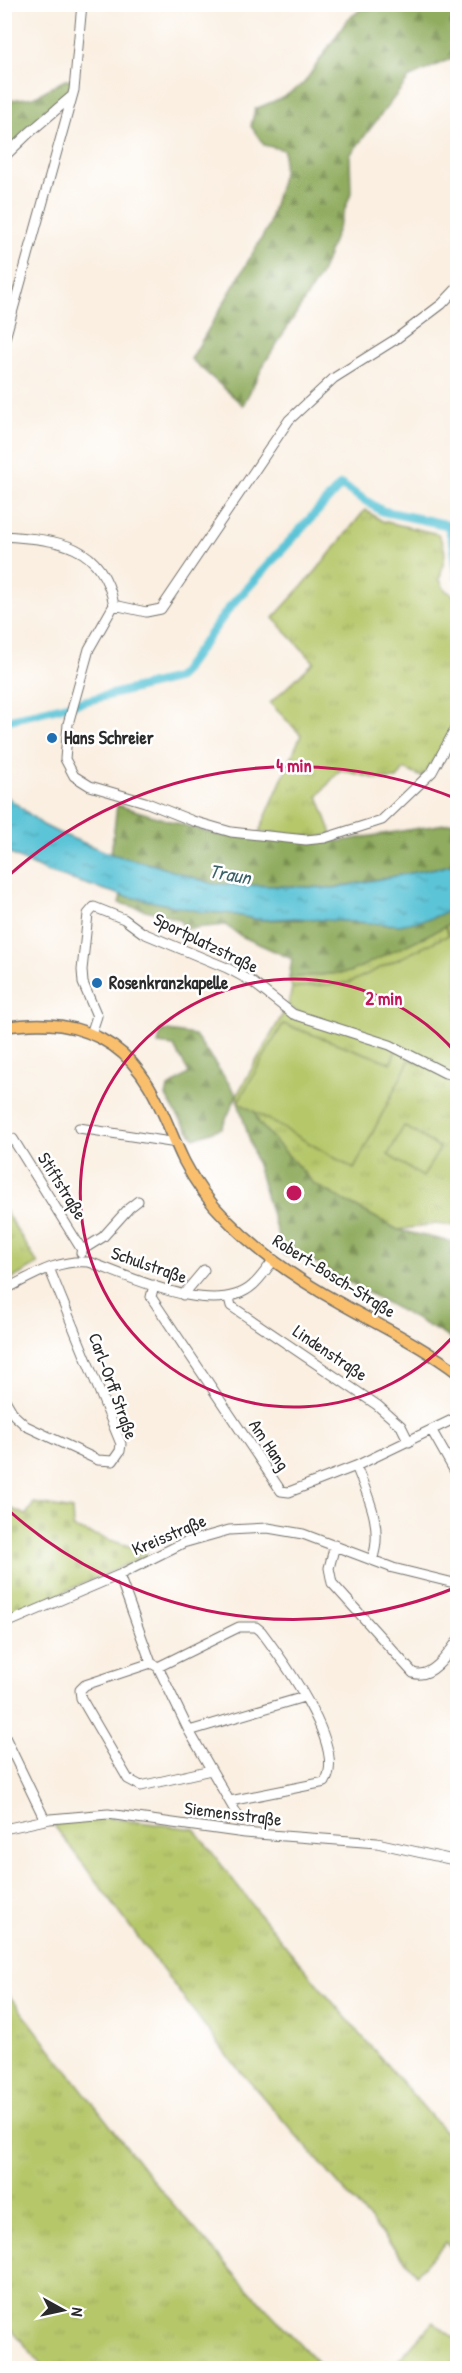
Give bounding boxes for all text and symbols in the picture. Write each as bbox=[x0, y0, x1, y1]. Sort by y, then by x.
place label: Hans Schreier bbox=[64, 725, 154, 750]
marker: Hans Schreier bbox=[45, 731, 59, 745]
text: 4 min bbox=[276, 753, 312, 778]
water label: Traun bbox=[207, 857, 255, 891]
street label: Sportplatzstraße bbox=[150, 906, 263, 979]
place label: Rosenkranzkapelle bbox=[109, 970, 229, 996]
marker: Rosenkranzkapelle bbox=[90, 976, 104, 990]
text: 2 min bbox=[366, 986, 402, 1011]
street label: Stiftstraße bbox=[32, 1147, 93, 1224]
centre of rings bbox=[284, 1183, 304, 1203]
street label: Robert-Bosch-Straße bbox=[268, 1228, 401, 1323]
street label: Schulstraße bbox=[108, 1240, 190, 1289]
street label: Lindenstraße bbox=[288, 1318, 372, 1387]
street label: Carl-Orff Straße bbox=[83, 1329, 144, 1443]
street label: Am Hang bbox=[243, 1414, 296, 1475]
street label: Kreisstraße bbox=[128, 1508, 210, 1561]
street label: Siemensstraße bbox=[183, 1795, 283, 1832]
north arrow bbox=[33, 2280, 93, 2340]
text: N bbox=[66, 2306, 89, 2318]

